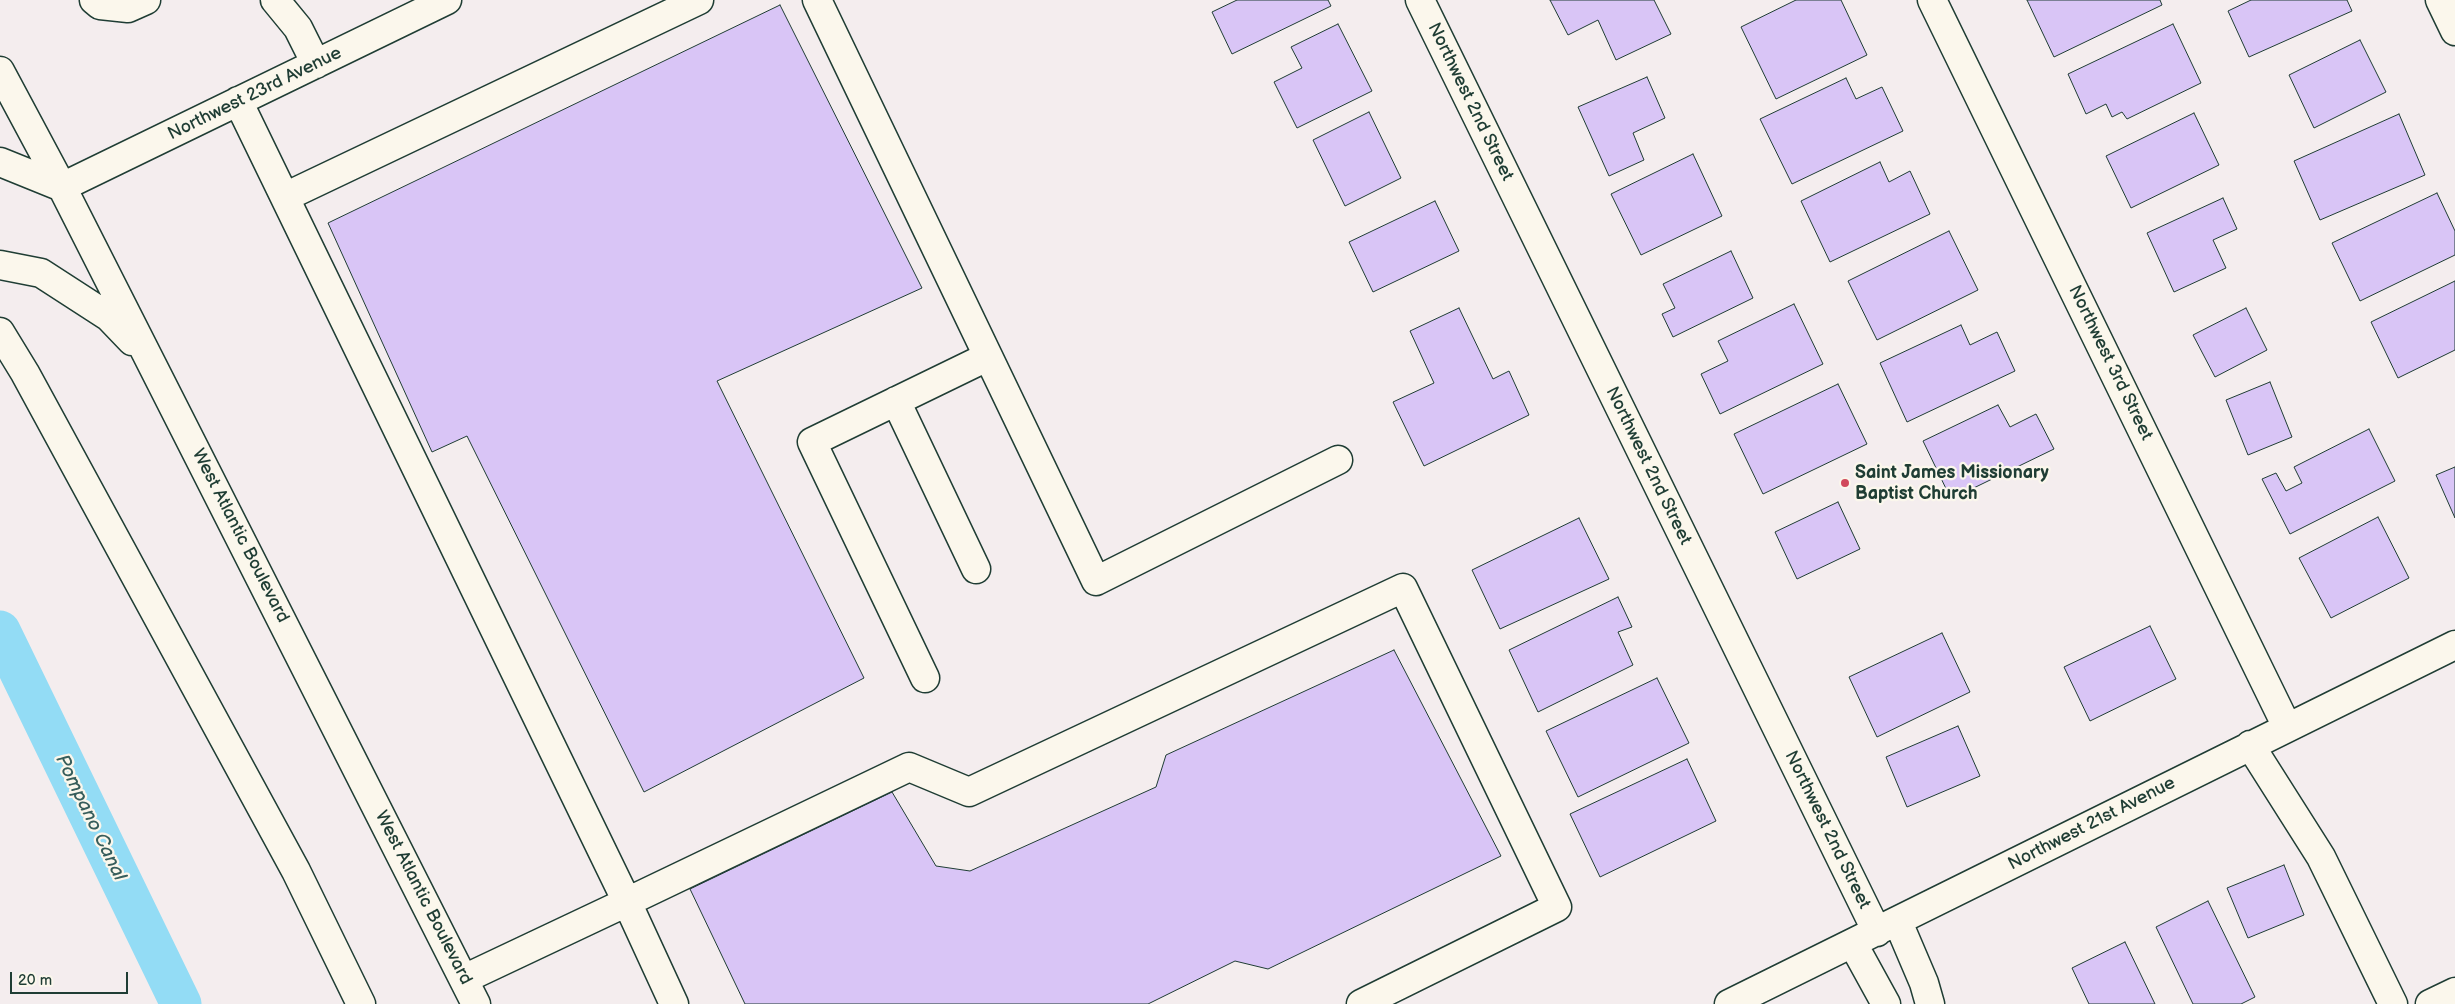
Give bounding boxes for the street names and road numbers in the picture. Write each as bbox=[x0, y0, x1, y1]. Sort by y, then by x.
street label: Northwest 2nd Street bbox=[1422, 19, 1518, 185]
street label: Northwest 23rd Avenue bbox=[165, 42, 345, 146]
street label: Northwest 3rd Street bbox=[2063, 282, 2157, 444]
street label: Northwest 2nd Street bbox=[1600, 383, 1696, 549]
street label: West Atlantic Boulevard bbox=[187, 445, 293, 627]
street label: Northwest 2nd Street bbox=[1779, 747, 1875, 913]
street label: Northwest 21st Avenue bbox=[2005, 772, 2179, 876]
street label: West Atlantic Boulevard bbox=[370, 807, 476, 989]

